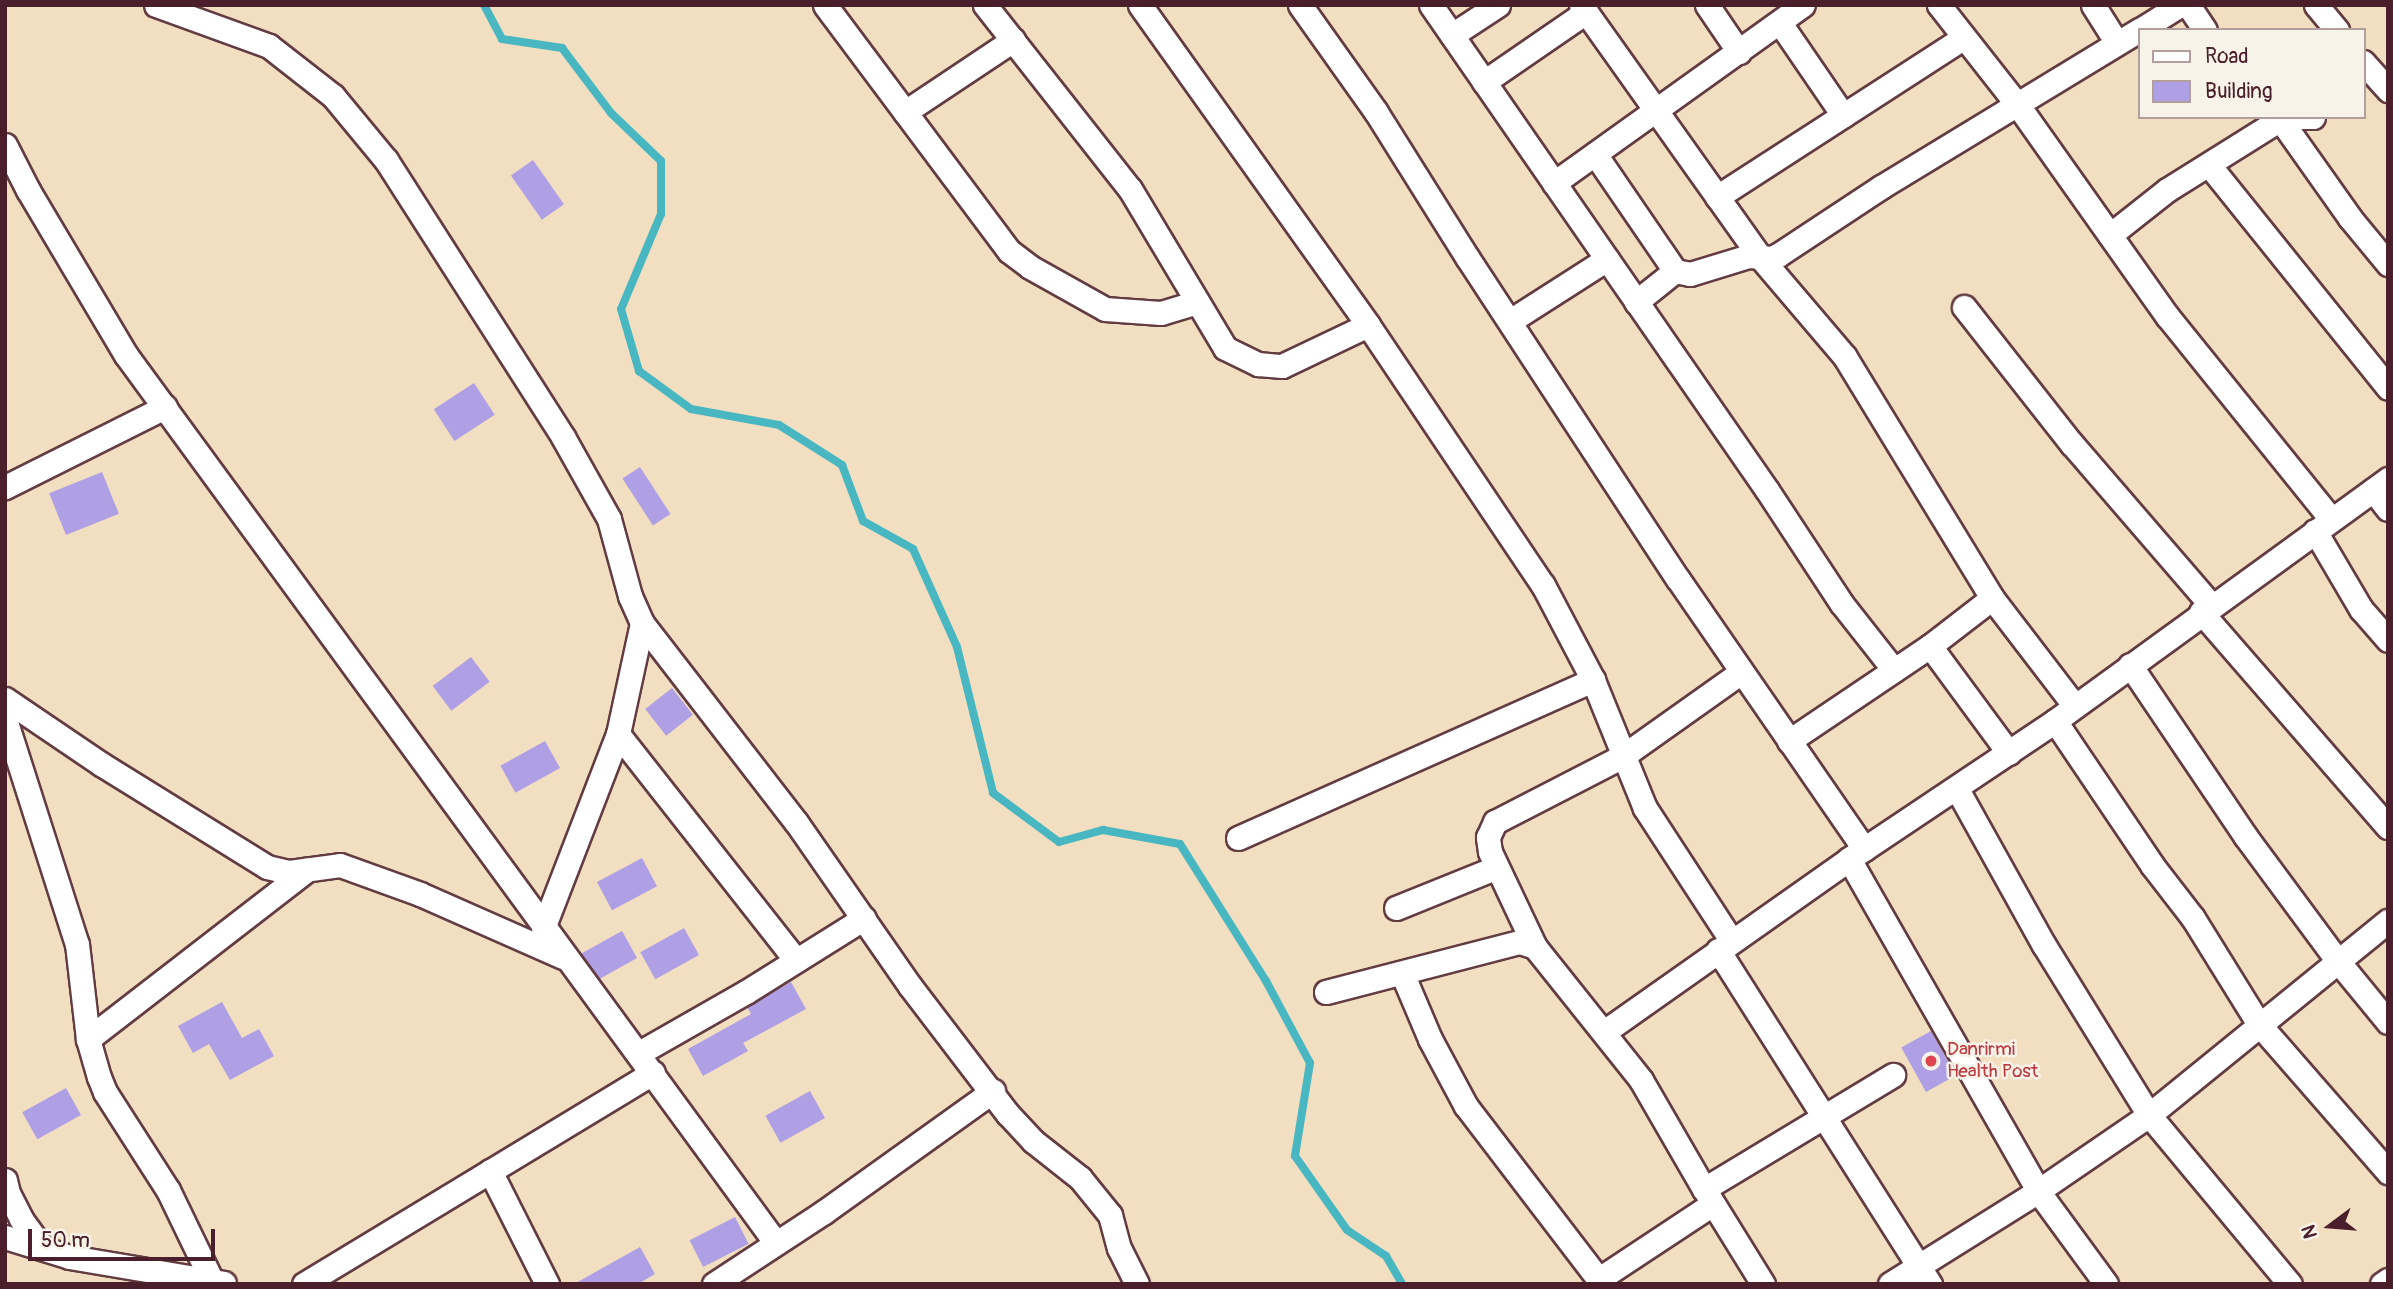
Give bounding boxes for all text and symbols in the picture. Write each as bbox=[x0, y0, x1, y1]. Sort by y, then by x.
legend bbox=[2138, 28, 2365, 119]
text: Road bbox=[2205, 43, 2249, 70]
text: Building bbox=[2205, 78, 2272, 105]
place label: Danrirmi Health Post bbox=[1947, 1039, 2039, 1083]
marker: Danrirmi Health Post bbox=[1921, 1051, 1941, 1071]
north arrow bbox=[2295, 1191, 2365, 1261]
scale bar bbox=[32, 1216, 219, 1260]
text: N bbox=[2297, 1222, 2323, 1241]
text: 50 m bbox=[41, 1227, 90, 1254]

